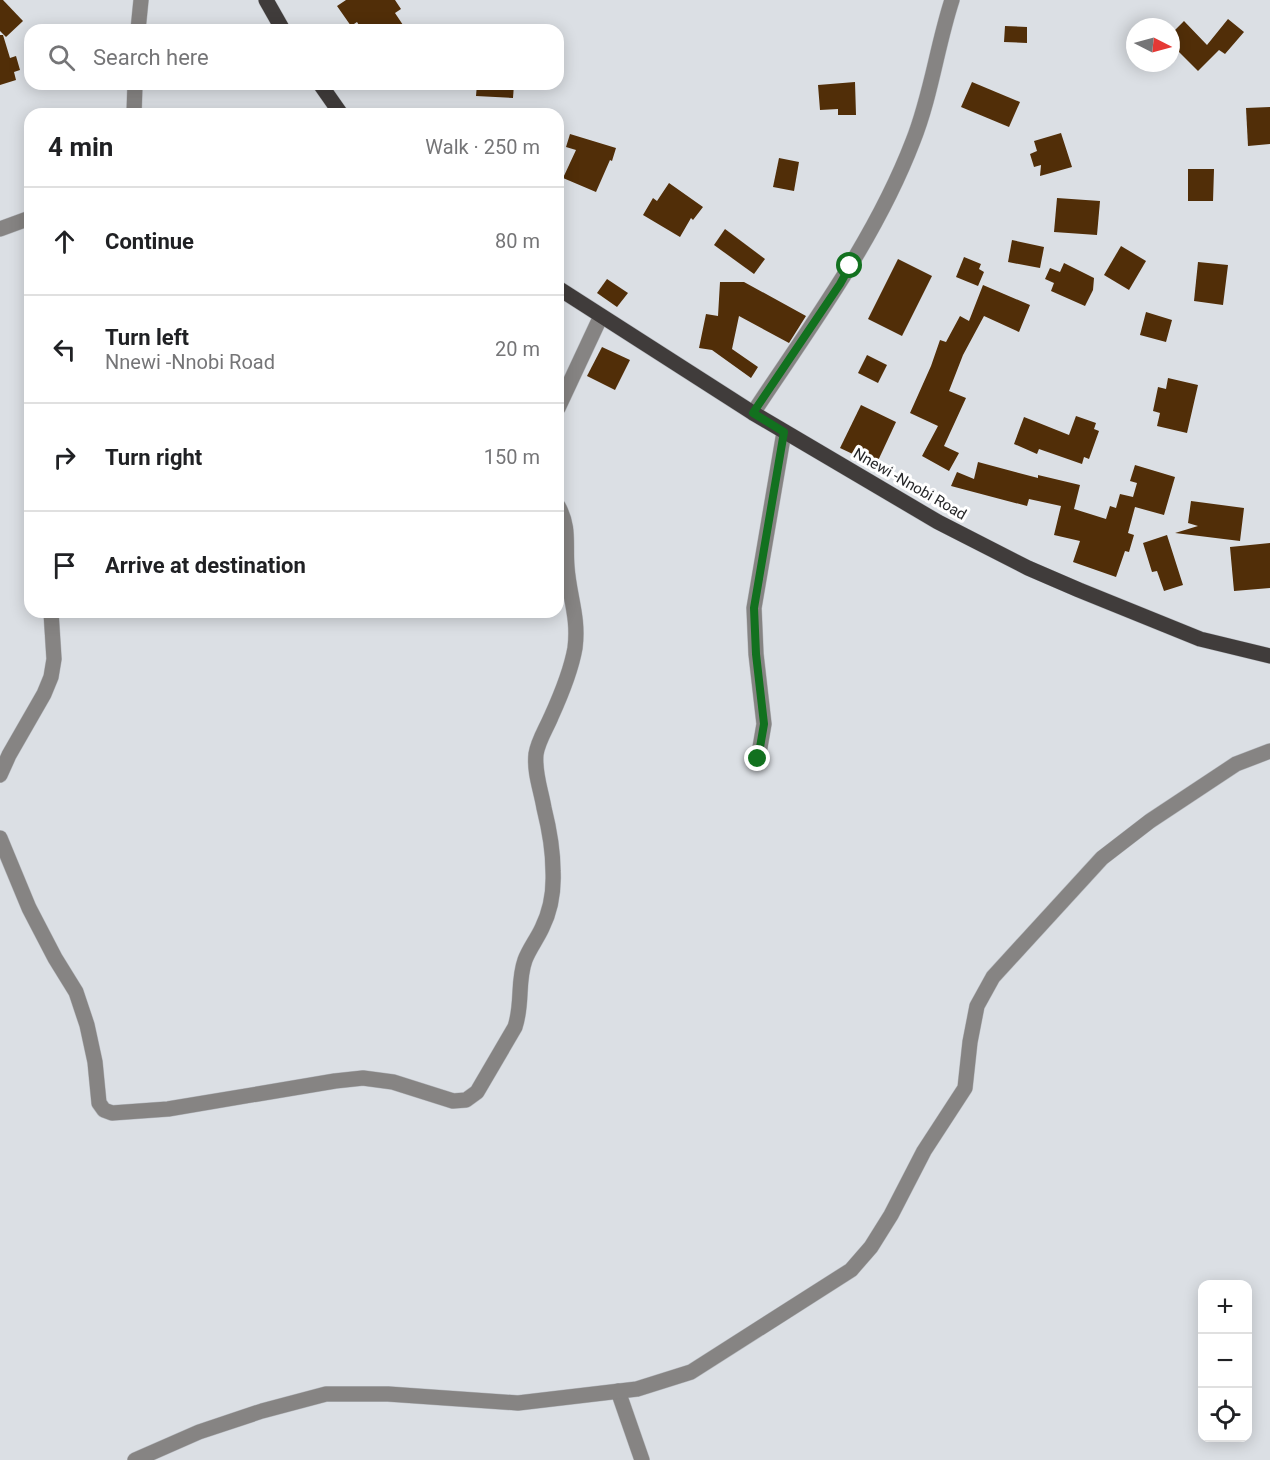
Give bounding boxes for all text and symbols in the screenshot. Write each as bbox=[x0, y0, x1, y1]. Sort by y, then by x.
north arrow bbox=[1126, 18, 1180, 72]
search box bbox=[24, 24, 564, 90]
icon: search bbox=[45, 41, 78, 74]
text: Search here bbox=[93, 45, 209, 70]
text: 4 min bbox=[48, 132, 113, 162]
text: Walk · 250 m bbox=[425, 135, 540, 159]
icon: ahead bbox=[48, 225, 81, 258]
text: Continue bbox=[105, 229, 194, 254]
text: 80 m bbox=[495, 229, 540, 253]
route start bbox=[836, 252, 862, 278]
text: Turn left bbox=[105, 325, 189, 350]
icon: left bbox=[48, 333, 81, 366]
text: 20 m bbox=[495, 337, 540, 361]
text: Nnewi -Nnobi Road bbox=[105, 350, 275, 374]
icon: right bbox=[48, 441, 81, 474]
street label: Nnewi -Nnobi Road bbox=[850, 444, 970, 524]
text: Turn right bbox=[105, 445, 202, 470]
text: 150 m bbox=[484, 445, 540, 469]
icon: arrive bbox=[48, 549, 81, 582]
text: Arrive at destination bbox=[105, 553, 306, 578]
route end bbox=[744, 745, 770, 771]
map controls bbox=[1198, 1280, 1252, 1442]
button: + bbox=[1198, 1280, 1252, 1334]
button: − bbox=[1198, 1334, 1252, 1388]
button: locate bbox=[1198, 1388, 1252, 1442]

